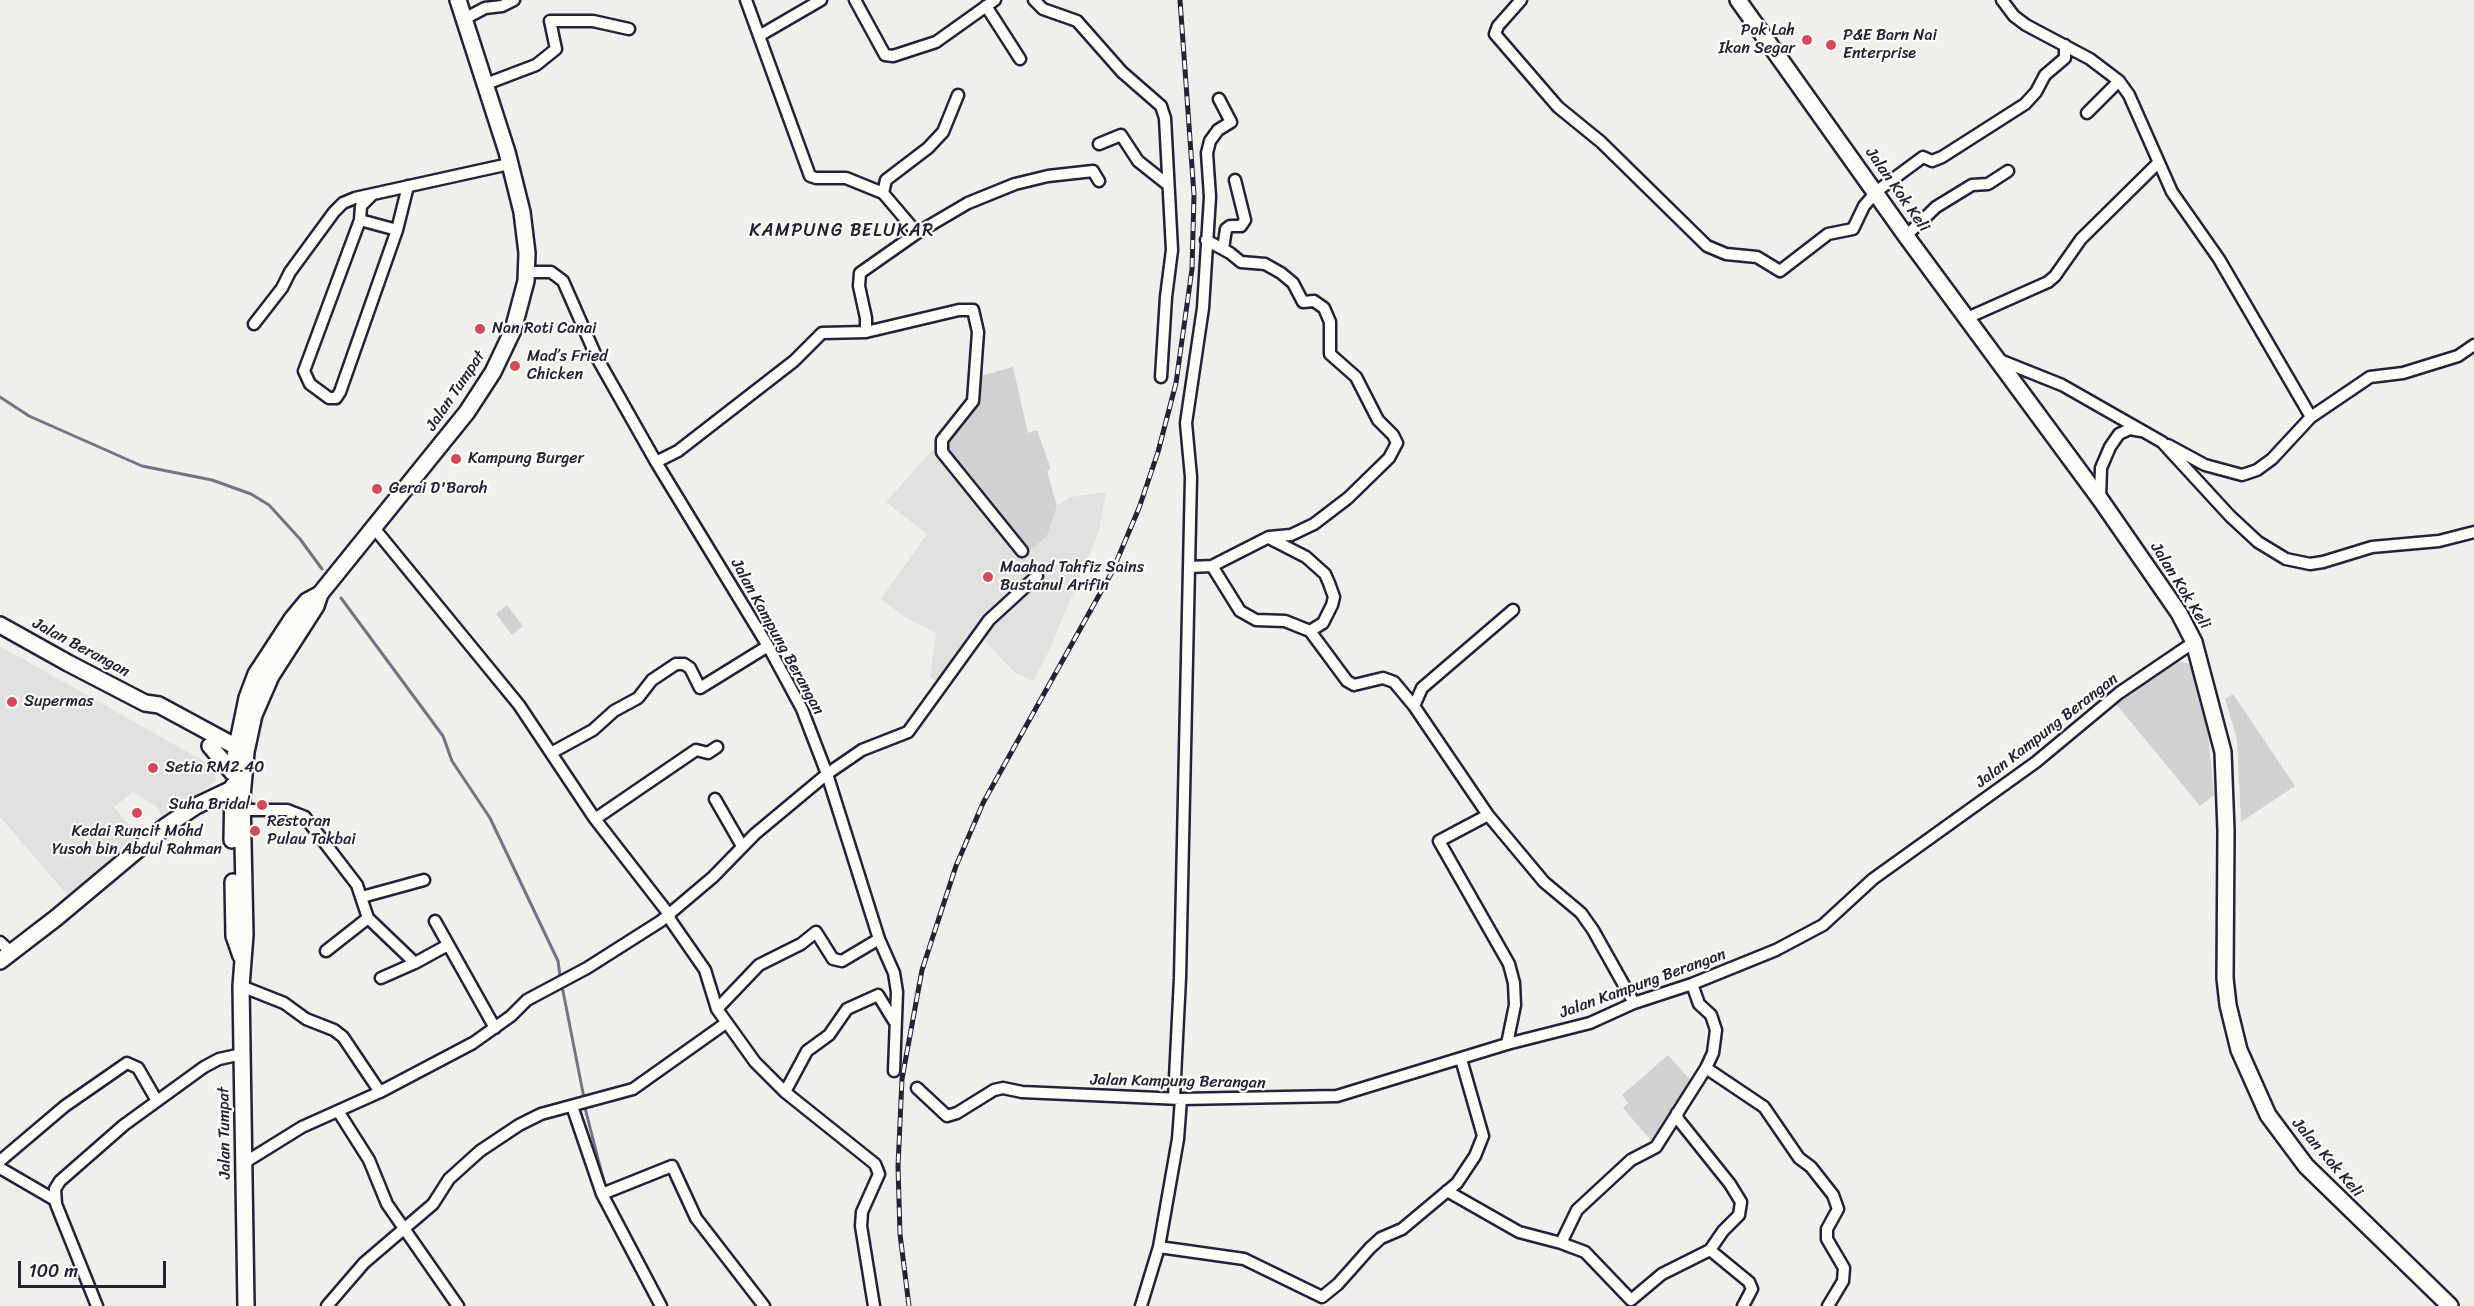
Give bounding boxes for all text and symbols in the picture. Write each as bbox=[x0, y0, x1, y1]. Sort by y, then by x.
place label: Pok Lah Ikan Segar bbox=[1718, 21, 1795, 59]
place label: P&E Barn Nai Enterprise bbox=[1843, 26, 1937, 64]
marker: Pok Lah Ikan Segar bbox=[1800, 33, 1814, 47]
marker: P&E Barn Nai Enterprise bbox=[1824, 38, 1838, 52]
street label: Jalan Kok Keli bbox=[1861, 144, 1933, 236]
district label: KAMPUNG BELUKAR bbox=[749, 220, 935, 242]
place label: Nan Roti Canai bbox=[492, 319, 596, 339]
marker: Nan Roti Canai bbox=[473, 322, 487, 336]
street label: Jalan Tumpat bbox=[422, 347, 490, 435]
place label: Mad’s Fried Chicken bbox=[527, 347, 608, 385]
marker: Mad’s Fried Chicken bbox=[508, 359, 522, 373]
place label: Kampung Burger bbox=[468, 449, 584, 469]
marker: Kampung Burger bbox=[449, 452, 463, 466]
place label: Gerai D'Baroh bbox=[389, 479, 487, 499]
marker: Gerai D'Baroh bbox=[370, 482, 384, 496]
street label: Jalan Kok Keli bbox=[2146, 539, 2214, 633]
street label: Jalan Kampung Berangan bbox=[726, 556, 828, 718]
place label: Maahad Tahfiz Sains Bustanul Arifin bbox=[1000, 558, 1144, 596]
marker: Maahad Tahfiz Sains Bustanul Arifin bbox=[981, 570, 995, 584]
street label: Jalan Berangan bbox=[29, 614, 133, 682]
street label: Jalan Kampung Berangan bbox=[1972, 670, 2122, 792]
place label: Supermas bbox=[24, 692, 94, 712]
marker: Supermas bbox=[5, 695, 19, 709]
place label: Setia RM2.40 bbox=[165, 758, 264, 778]
marker: Setia RM2.40 bbox=[146, 761, 160, 775]
place label: Suha Bridal bbox=[169, 795, 250, 815]
marker: Suha Bridal bbox=[255, 798, 269, 812]
marker: Kedai Runcit Mohd Yusoh bin Abdul Rahman bbox=[130, 806, 144, 820]
place label: Restoran Pulau Takbai bbox=[267, 812, 356, 850]
place label: Kedai Runcit Mohd Yusoh bin Abdul Rahman bbox=[52, 822, 222, 860]
marker: Restoran Pulau Takbai bbox=[248, 824, 262, 838]
street label: Jalan Kampung Berangan bbox=[1557, 945, 1729, 1023]
street label: Jalan Kampung Berangan bbox=[1090, 1071, 1266, 1093]
street label: Jalan Tumpat bbox=[215, 1087, 235, 1179]
street label: Jalan Kok Keli bbox=[2287, 1115, 2367, 1201]
scale bar bbox=[21, 1249, 170, 1287]
text: 100 m bbox=[29, 1255, 78, 1287]

